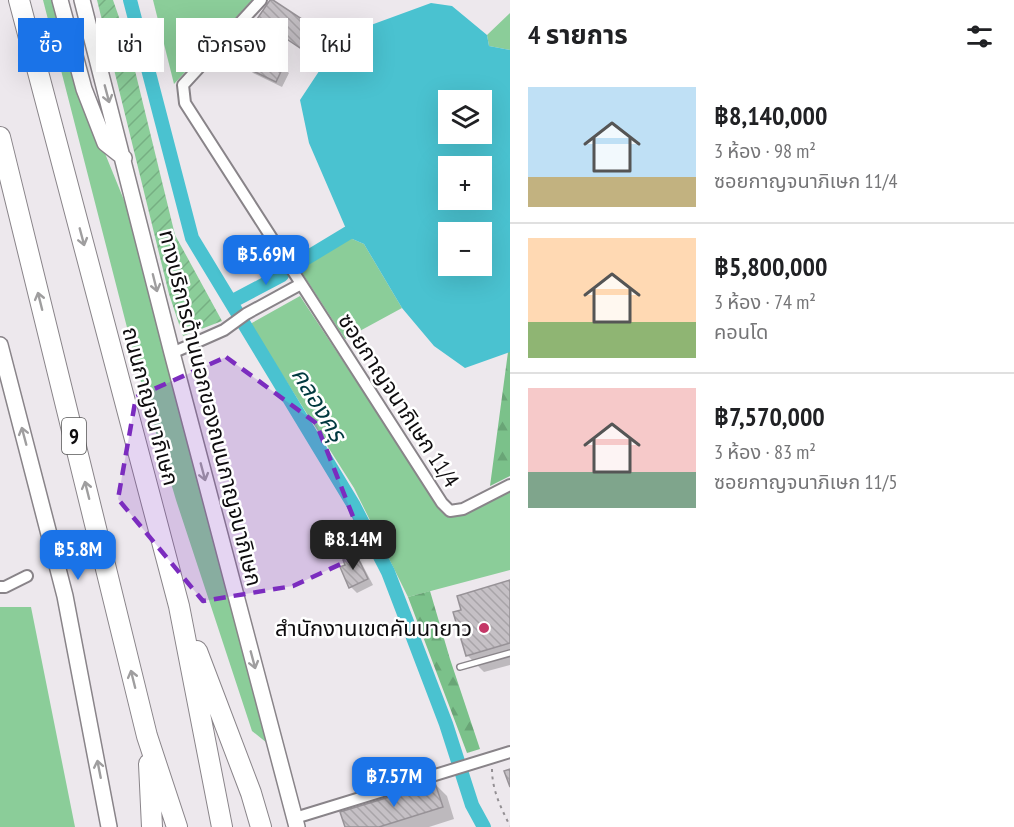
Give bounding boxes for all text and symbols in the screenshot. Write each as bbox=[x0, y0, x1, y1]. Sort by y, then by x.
chip: ซื้อ bbox=[18, 18, 84, 72]
chip: เช่า bbox=[96, 18, 164, 72]
chip: ตัวกรอง bbox=[176, 18, 288, 72]
chip: ใหม่ bbox=[300, 18, 373, 72]
text: 4 รายการ bbox=[528, 18, 628, 51]
icon: filters bbox=[963, 20, 996, 53]
one-way arrow bbox=[102, 84, 113, 103]
map controls bbox=[438, 90, 492, 276]
button: layers bbox=[438, 90, 492, 144]
text: ฿8,140,000 bbox=[714, 99, 827, 132]
icon: home bbox=[576, 111, 648, 183]
text: 3 ห้อง · 98 m² bbox=[714, 138, 816, 164]
button: + bbox=[438, 156, 492, 210]
text: ซอยกาญจนาภิเษก 11/4 bbox=[714, 168, 897, 194]
button: − bbox=[438, 222, 492, 276]
one-way arrow bbox=[76, 227, 88, 246]
street label: ทางบริการด้านนอกของถนนกาญจนาภิเษก bbox=[153, 227, 269, 589]
pin: ฿5.69M bbox=[217, 235, 315, 286]
text: ฿5.69M bbox=[237, 241, 295, 267]
text: ฿5,800,000 bbox=[714, 250, 827, 283]
icon: home bbox=[576, 262, 648, 334]
one-way arrow bbox=[149, 273, 161, 292]
text: 3 ห้อง · 74 m² bbox=[714, 289, 816, 315]
one-way arrow bbox=[34, 292, 46, 311]
street label: ซอยกาญจนาภิเษก 11/4 bbox=[332, 308, 466, 492]
text: คอนโด bbox=[714, 319, 768, 345]
street label: ถนนกาญจนาภิเษก bbox=[116, 324, 186, 488]
water label: คลองครุ bbox=[285, 361, 354, 449]
text: ฿7,570,000 bbox=[714, 400, 825, 433]
icon: home bbox=[576, 412, 648, 484]
road number: 9 bbox=[62, 418, 86, 454]
one-way arrow bbox=[17, 427, 29, 446]
text: 3 ห้อง · 83 m² bbox=[714, 439, 816, 465]
one-way arrow bbox=[198, 462, 210, 481]
text: ซอยกาญจนาภิเษก 11/5 bbox=[714, 469, 897, 495]
one-way arrow bbox=[80, 481, 92, 500]
pin: ฿8.14M bbox=[304, 520, 402, 571]
text: ฿8.14M bbox=[324, 526, 382, 552]
pin: ฿5.8M bbox=[36, 530, 120, 581]
text: ฿5.8M bbox=[54, 536, 102, 562]
place label: สำนักงานเขตคันนายาว bbox=[275, 614, 472, 642]
marker: สำนักงานเขตคันนายาว bbox=[477, 621, 491, 635]
one-way arrow bbox=[248, 650, 259, 669]
one-way arrow bbox=[127, 670, 139, 689]
pin: ฿7.57M bbox=[345, 757, 443, 808]
one-way arrow bbox=[93, 760, 104, 780]
text: ฿7.57M bbox=[366, 763, 422, 789]

